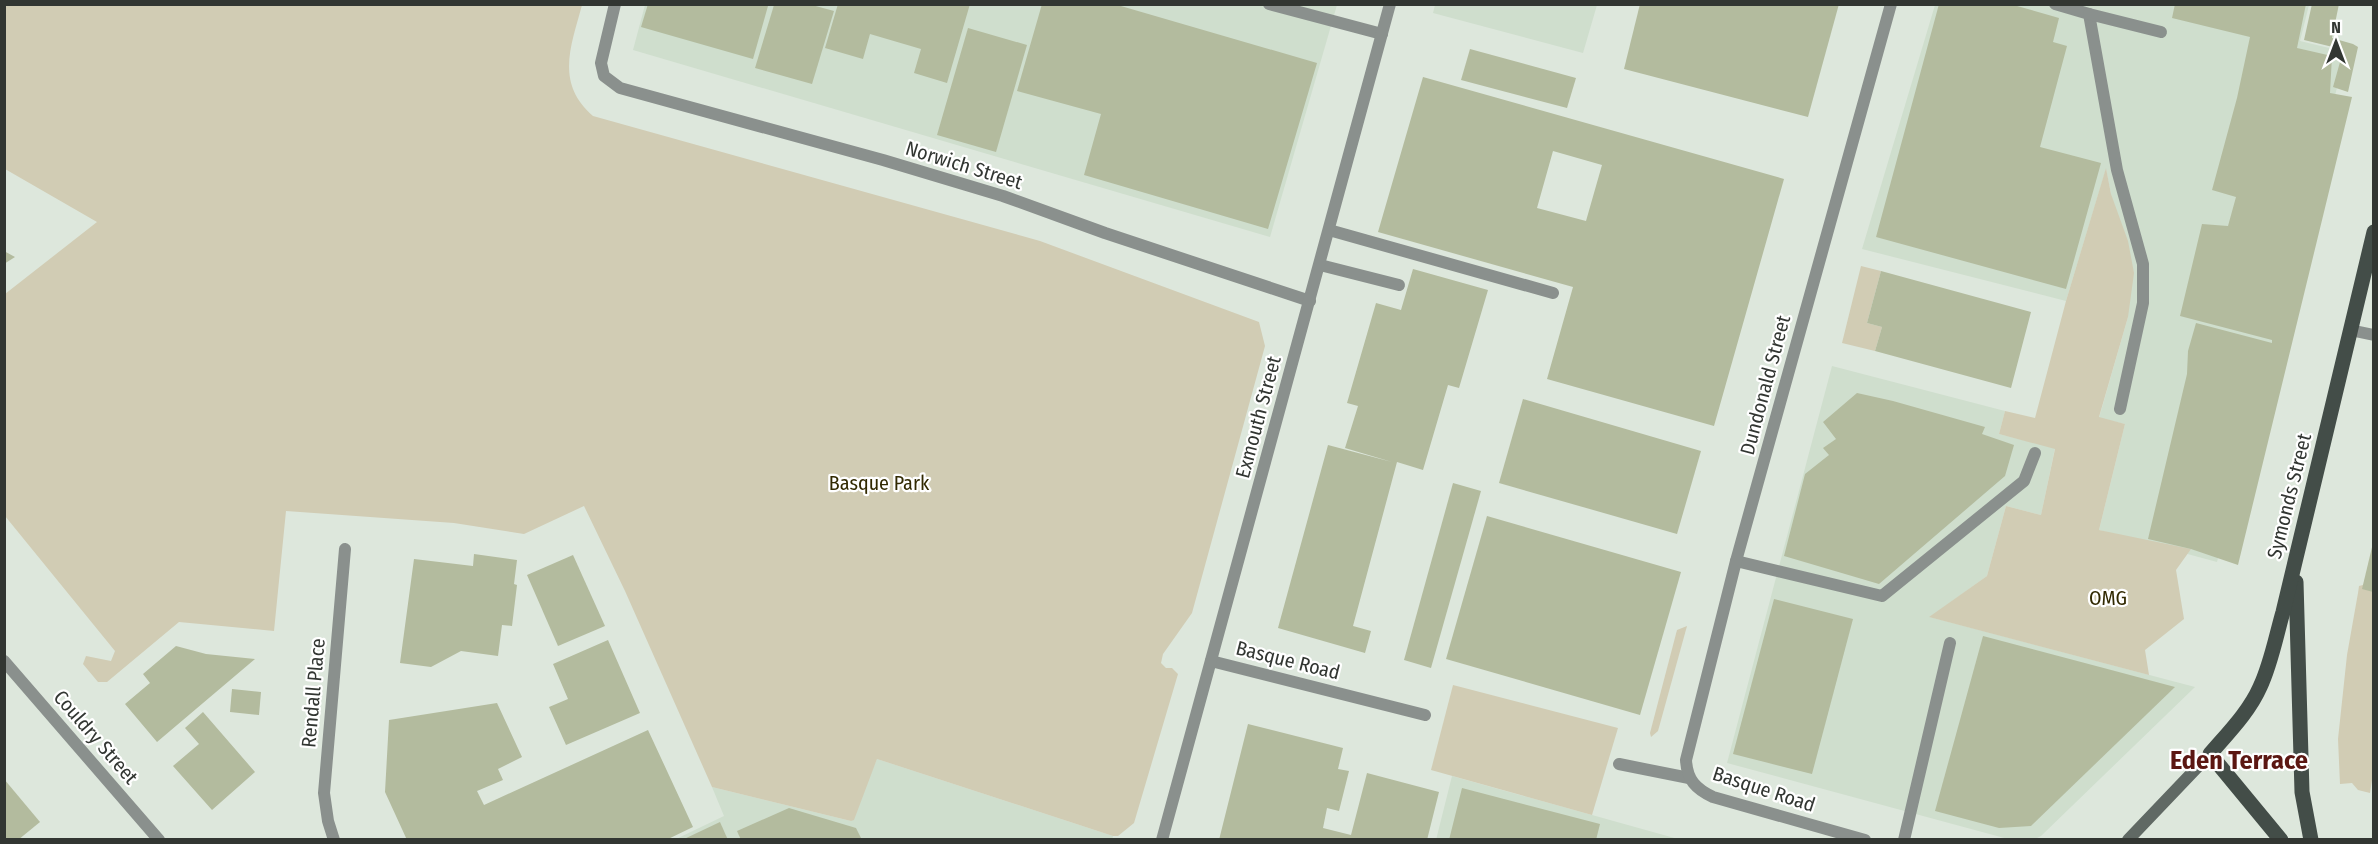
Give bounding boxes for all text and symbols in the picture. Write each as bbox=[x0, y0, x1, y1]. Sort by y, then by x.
north arrow bbox=[2306, 12, 2366, 72]
text: N bbox=[2331, 18, 2341, 37]
street label: Norwich Street bbox=[903, 136, 1026, 194]
street label: Dundonald Street bbox=[1735, 312, 1795, 458]
street label: Exmouth Street bbox=[1230, 353, 1286, 481]
street label: Symonds Street bbox=[2262, 430, 2316, 561]
park label: Basque Park bbox=[829, 471, 930, 495]
park label: OMG bbox=[2089, 586, 2127, 610]
street label: Basque Road bbox=[1233, 635, 1343, 685]
street label: Rendall Place bbox=[296, 637, 330, 749]
street label: Couldry Street bbox=[49, 685, 144, 789]
district label: Eden Terrace bbox=[2170, 745, 2308, 776]
street label: Basque Road bbox=[1710, 761, 1818, 817]

